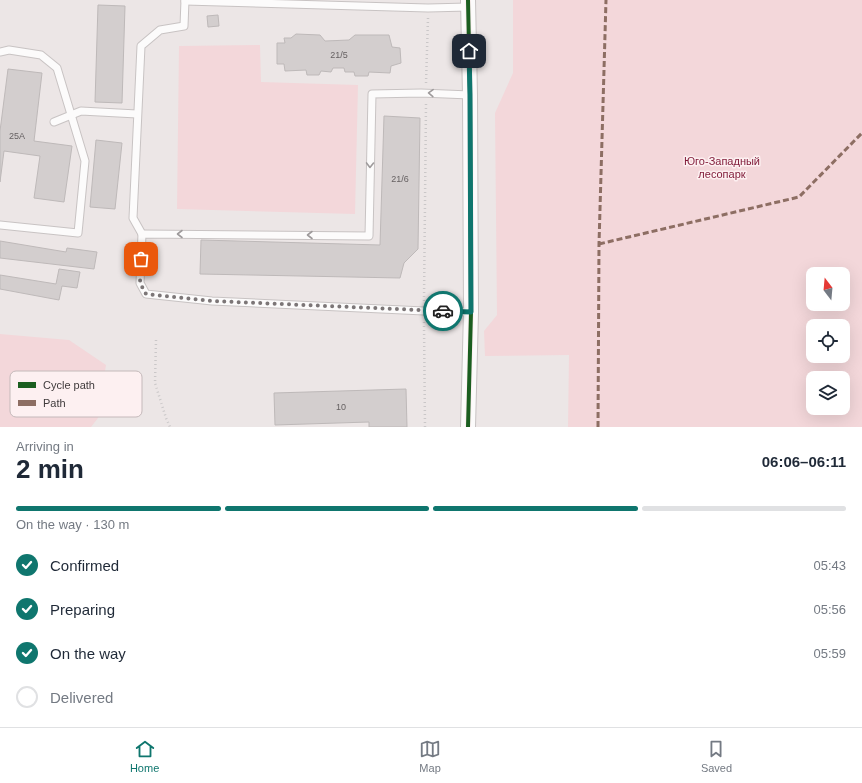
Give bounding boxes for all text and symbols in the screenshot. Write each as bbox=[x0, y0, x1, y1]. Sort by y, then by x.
pin bbox=[452, 34, 486, 68]
icon: home bbox=[458, 40, 480, 62]
house number: 21/5 bbox=[330, 50, 348, 60]
one-way arrow bbox=[428, 89, 434, 98]
house number: 25А bbox=[9, 131, 25, 141]
park label: Юго-Западный лесопарк bbox=[684, 155, 760, 180]
one-way arrow bbox=[366, 162, 375, 168]
house number: 21/6 bbox=[391, 174, 409, 184]
one-way arrow bbox=[177, 230, 183, 238]
one-way arrow bbox=[307, 231, 313, 239]
pin bbox=[124, 242, 158, 276]
icon: bag bbox=[130, 248, 152, 270]
north arrow bbox=[806, 267, 850, 311]
map controls bbox=[806, 267, 850, 415]
courier bbox=[423, 291, 463, 331]
icon: car bbox=[432, 300, 454, 322]
button: locate bbox=[806, 319, 850, 363]
legend bbox=[10, 371, 142, 417]
button: layers bbox=[806, 371, 850, 415]
text: Cycle path bbox=[43, 379, 95, 391]
text: Path bbox=[43, 397, 66, 409]
house number: 10 bbox=[336, 402, 346, 412]
text: Arriving in bbox=[16, 439, 74, 454]
text: 06:06–06:11 bbox=[762, 453, 846, 470]
text: 2 min bbox=[16, 454, 84, 484]
text: On the way · 130 m bbox=[16, 517, 129, 532]
icon: check bbox=[16, 554, 38, 576]
text: Confirmed bbox=[50, 557, 119, 574]
text: 05:43 bbox=[813, 558, 846, 573]
icon: check bbox=[16, 598, 38, 620]
text: Preparing bbox=[50, 601, 115, 618]
text: 05:56 bbox=[813, 602, 846, 617]
icon: check bbox=[16, 642, 38, 664]
text: On the way bbox=[50, 645, 126, 662]
text: 05:59 bbox=[813, 646, 846, 661]
text: Delivered bbox=[50, 689, 113, 706]
tab: Home bbox=[130, 738, 159, 774]
tab: Map bbox=[419, 738, 441, 774]
tab: Saved bbox=[701, 738, 732, 774]

